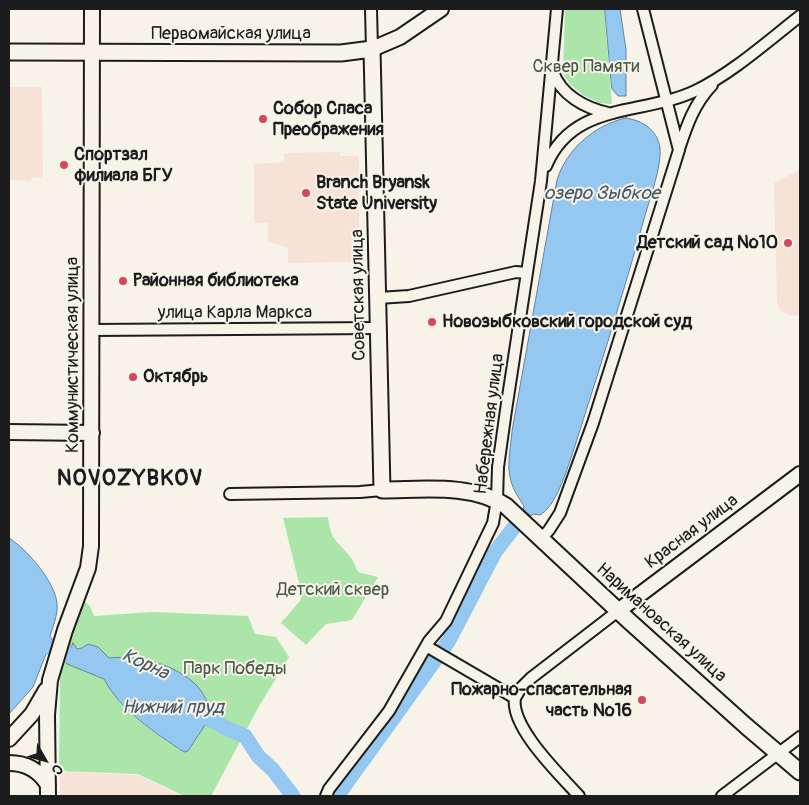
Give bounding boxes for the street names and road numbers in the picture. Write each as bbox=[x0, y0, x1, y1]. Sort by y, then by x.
street label: Первомайская улица bbox=[151, 23, 311, 45]
street label: Советская улица bbox=[347, 229, 371, 361]
street label: Коммунистическая улица bbox=[62, 257, 84, 453]
street label: улица Карла Маркса bbox=[158, 302, 312, 324]
street label: Набережная улица bbox=[471, 352, 509, 496]
street label: Красная улица bbox=[641, 490, 743, 574]
street label: Наримановская улица bbox=[591, 559, 731, 687]

